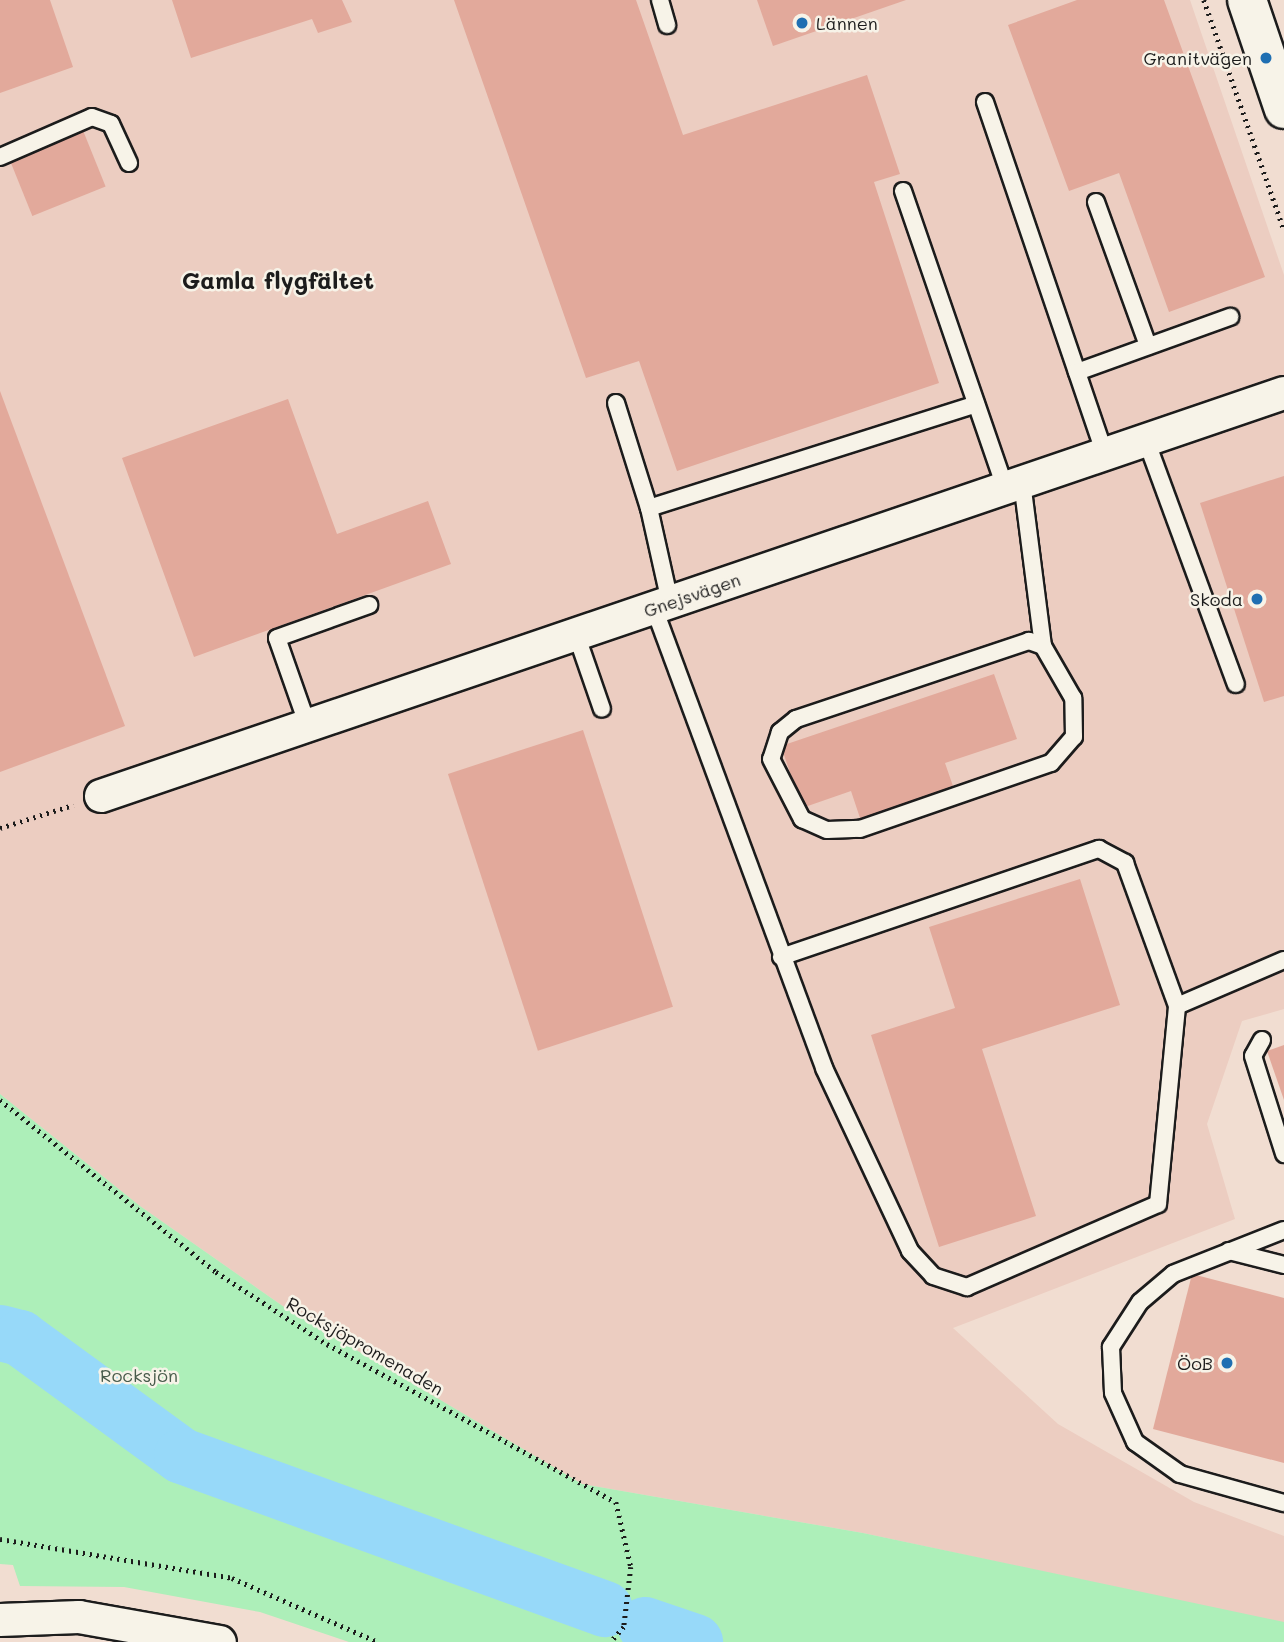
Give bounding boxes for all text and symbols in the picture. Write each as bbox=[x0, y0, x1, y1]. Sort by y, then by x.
place label: Lännen bbox=[816, 12, 878, 34]
marker: Lännen bbox=[794, 15, 810, 31]
place label: Granitvägen bbox=[1143, 47, 1252, 69]
marker: Granitvägen bbox=[1258, 50, 1274, 66]
district label: Gamla flygfältet bbox=[182, 266, 374, 294]
street label: Gnejsvägen bbox=[641, 568, 743, 622]
place label: Skoda bbox=[1190, 588, 1243, 610]
marker: Skoda bbox=[1249, 591, 1265, 607]
street label: Rocksjöpromenaden bbox=[283, 1292, 447, 1400]
place label: ÖoB bbox=[1177, 1352, 1213, 1374]
marker: ÖoB bbox=[1219, 1355, 1235, 1371]
park label: Rocksjön bbox=[100, 1364, 178, 1386]

